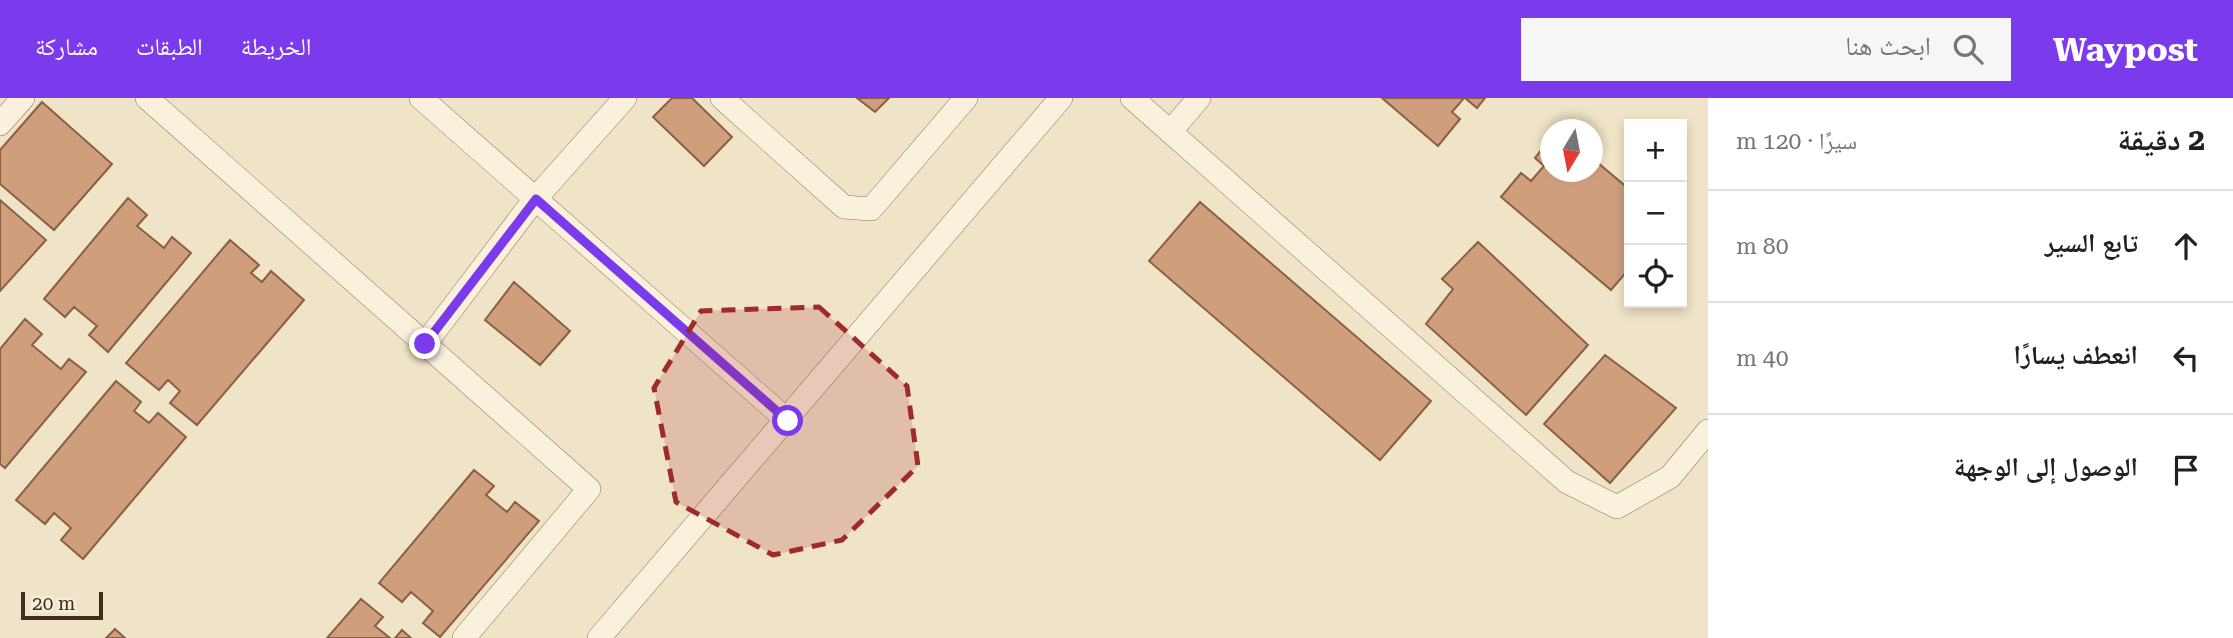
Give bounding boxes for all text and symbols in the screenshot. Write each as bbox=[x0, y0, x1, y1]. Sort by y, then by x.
search box bbox=[1521, 18, 2011, 81]
icon: search bbox=[1949, 30, 1987, 68]
text: Waypost bbox=[2053, 30, 2198, 69]
text: ابحث هنا bbox=[1845, 31, 1931, 61]
text: مشاركة bbox=[35, 33, 98, 61]
text: الطبقات bbox=[136, 33, 203, 61]
text: الخريطة bbox=[241, 33, 311, 61]
north arrow bbox=[1540, 119, 1603, 182]
map controls bbox=[1624, 119, 1687, 308]
button: + bbox=[1624, 119, 1687, 182]
text: 2 دقيقة bbox=[2118, 122, 2205, 157]
text: سيرًا · 120 m bbox=[1736, 128, 1857, 155]
button: − bbox=[1624, 182, 1687, 245]
icon: ahead bbox=[2167, 227, 2205, 265]
text: تابع السير bbox=[2045, 228, 2138, 258]
text: 80 m bbox=[1736, 233, 1789, 260]
button: locate bbox=[1624, 245, 1687, 308]
route end bbox=[409, 328, 440, 359]
icon: left bbox=[2167, 339, 2205, 377]
text: انعطف يسارًا bbox=[2014, 340, 2138, 370]
text: 40 m bbox=[1736, 345, 1789, 372]
route start bbox=[772, 405, 803, 436]
icon: arrive bbox=[2167, 451, 2205, 489]
text: الوصول إلى الوجهة bbox=[1954, 452, 2138, 482]
scale bar bbox=[21, 589, 103, 621]
text: 20 m bbox=[32, 592, 75, 615]

